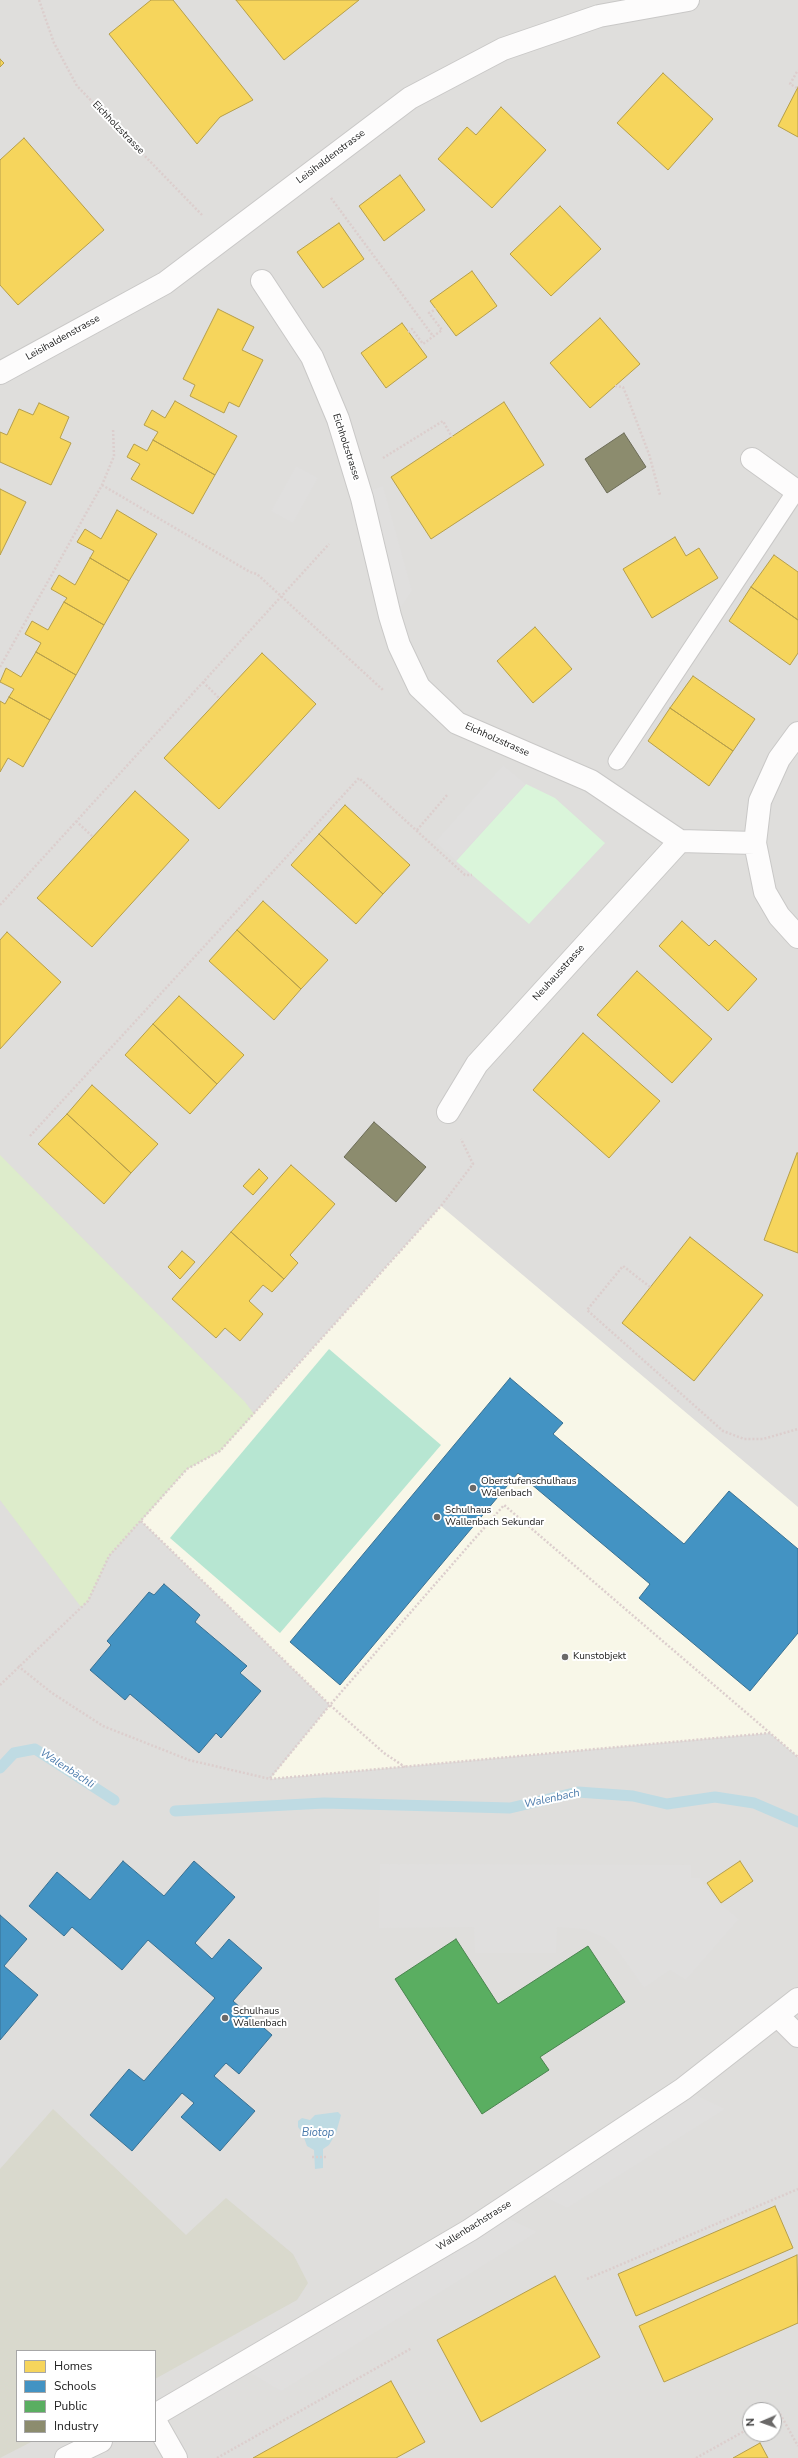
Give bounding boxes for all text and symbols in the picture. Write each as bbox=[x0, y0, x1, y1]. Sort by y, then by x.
street label: Eichholzstrasse bbox=[90, 99, 146, 157]
street label: Leisihaldenstrasse bbox=[294, 127, 368, 187]
street label: Leisihaldenstrasse bbox=[24, 313, 102, 363]
street label: Eichholzstrasse bbox=[330, 412, 362, 482]
street label: Eichholzstrasse bbox=[463, 720, 531, 760]
street label: Neuhausstrasse bbox=[531, 942, 587, 1004]
place label: Oberstufenschulhaus Walenbach bbox=[481, 1476, 576, 1500]
marker: Oberstufenschulhaus Walenbach bbox=[468, 1483, 478, 1493]
place label: Schulhaus Wallenbach Sekundar bbox=[445, 1505, 544, 1528]
marker: Schulhaus Wallenbach Sekundar bbox=[432, 1512, 442, 1522]
place label: Kunstobjekt bbox=[573, 1651, 626, 1663]
marker: Kunstobjekt bbox=[560, 1652, 570, 1662]
water label: Walenbächli bbox=[37, 1747, 97, 1791]
water label: Walenbach bbox=[523, 1787, 581, 1811]
place label: Schulhaus Wallenbach bbox=[233, 2006, 287, 2030]
marker: Schulhaus Wallenbach bbox=[220, 2013, 230, 2023]
water label: Biotop bbox=[302, 2126, 334, 2140]
street label: Wallenbachstrasse bbox=[434, 2198, 514, 2254]
legend bbox=[16, 2350, 156, 2442]
text: Homes bbox=[54, 2358, 92, 2374]
text: Schools bbox=[54, 2378, 96, 2394]
text: Public bbox=[54, 2398, 87, 2414]
north arrow bbox=[742, 2402, 782, 2442]
text: Industry bbox=[54, 2418, 98, 2434]
text: N bbox=[743, 2418, 758, 2427]

